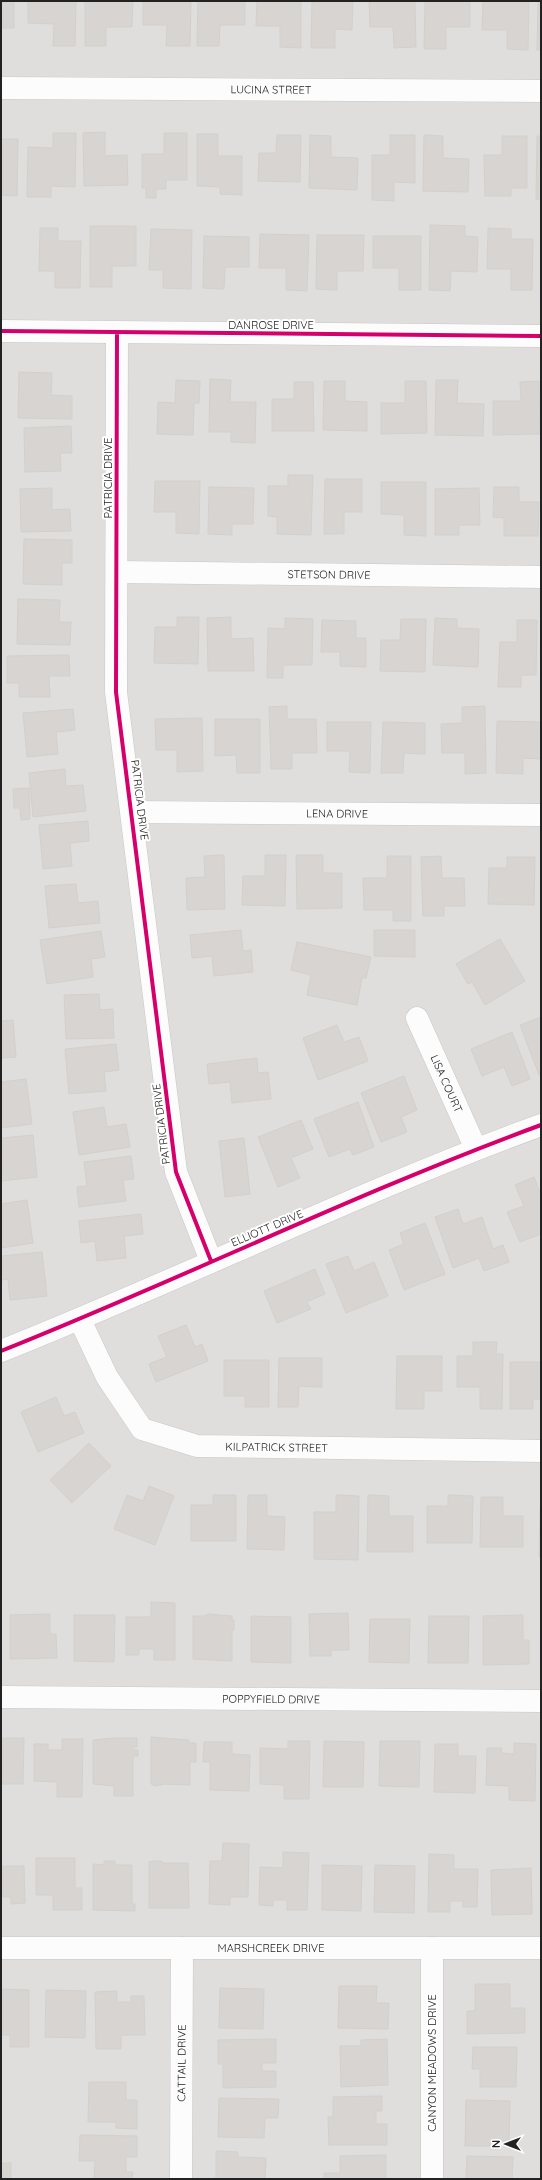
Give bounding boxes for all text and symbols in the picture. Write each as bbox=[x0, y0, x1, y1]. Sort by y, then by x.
street label: LUCINA STREET bbox=[230, 82, 312, 97]
street label: DANROSE DRIVE bbox=[228, 318, 314, 332]
street label: PATRICIA DRIVE bbox=[101, 437, 115, 519]
street label: STETSON DRIVE bbox=[287, 567, 371, 582]
street label: PATRICIA DRIVE bbox=[128, 759, 152, 841]
street label: LENA DRIVE bbox=[306, 806, 368, 821]
street label: LISA COURT bbox=[427, 1052, 466, 1115]
street label: PATRICIA DRIVE bbox=[149, 1083, 173, 1165]
street label: ELLIOTT DRIVE bbox=[229, 1206, 305, 1250]
street label: KILPATRICK STREET bbox=[225, 1439, 328, 1455]
street label: POPPYFIELD DRIVE bbox=[222, 1692, 320, 1706]
street label: MARSHCREEK DRIVE bbox=[218, 1941, 324, 1955]
street label: CANYON MEADOWS DRIVE bbox=[425, 1994, 439, 2132]
street label: CATTAIL DRIVE bbox=[174, 2024, 189, 2102]
north arrow bbox=[486, 2124, 526, 2164]
text: N bbox=[489, 2140, 503, 2148]

